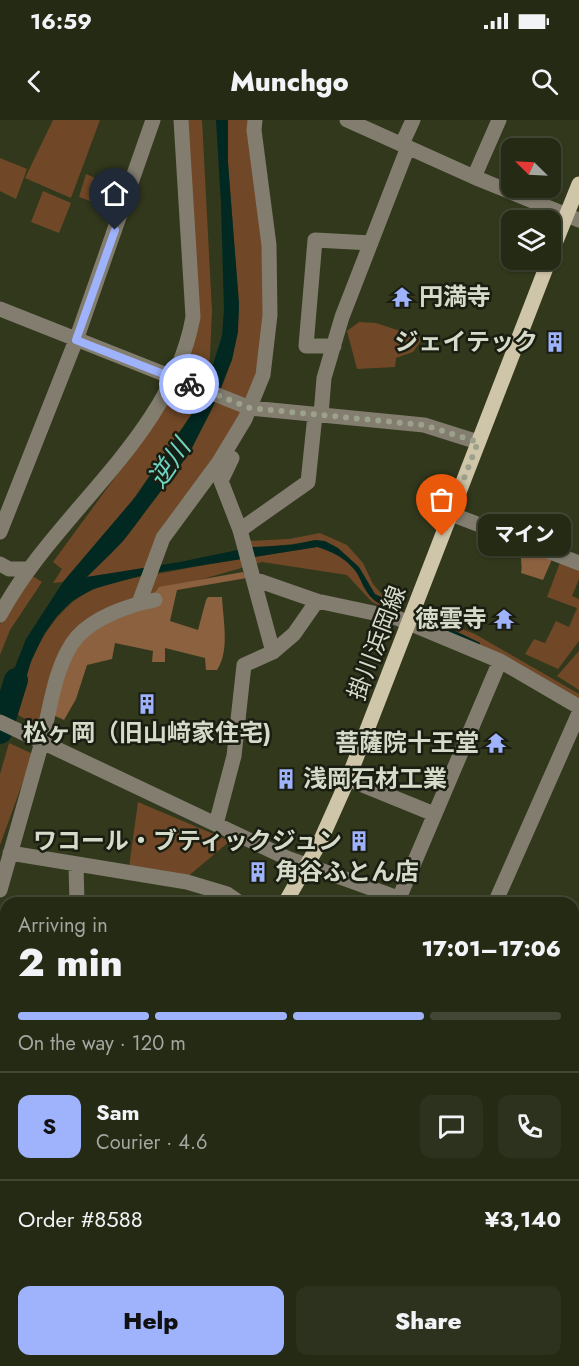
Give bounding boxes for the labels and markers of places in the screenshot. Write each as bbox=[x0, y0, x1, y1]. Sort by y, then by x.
pin bbox=[89, 168, 140, 230]
place label: 円満寺 bbox=[419, 279, 491, 314]
temple icon: 円満寺 bbox=[390, 285, 414, 309]
place label: ジェイテック bbox=[394, 324, 538, 359]
building icon: ジェイテック bbox=[543, 330, 567, 354]
pin bbox=[416, 474, 467, 536]
callout: マイン bbox=[478, 515, 571, 557]
place label: 徳雲寺 bbox=[415, 601, 487, 636]
temple icon: 徳雲寺 bbox=[492, 607, 516, 631]
building icon: 松ヶ岡（旧山﨑家住宅) bbox=[135, 692, 159, 716]
place label: 松ヶ岡（旧山﨑家住宅) bbox=[23, 715, 271, 750]
place label: 菩薩院十王堂 bbox=[335, 725, 479, 760]
temple icon: 菩薩院十王堂 bbox=[484, 731, 508, 755]
place label: 浅岡石材工業 bbox=[303, 761, 447, 796]
building icon: 浅岡石材工業 bbox=[274, 767, 298, 791]
place label: ワコール・ブティックジュン bbox=[33, 823, 342, 858]
building icon: ワコール・ブティックジュン bbox=[347, 829, 371, 853]
place label: 角谷ふとん店 bbox=[275, 854, 419, 889]
building icon: 角谷ふとん店 bbox=[246, 860, 270, 884]

